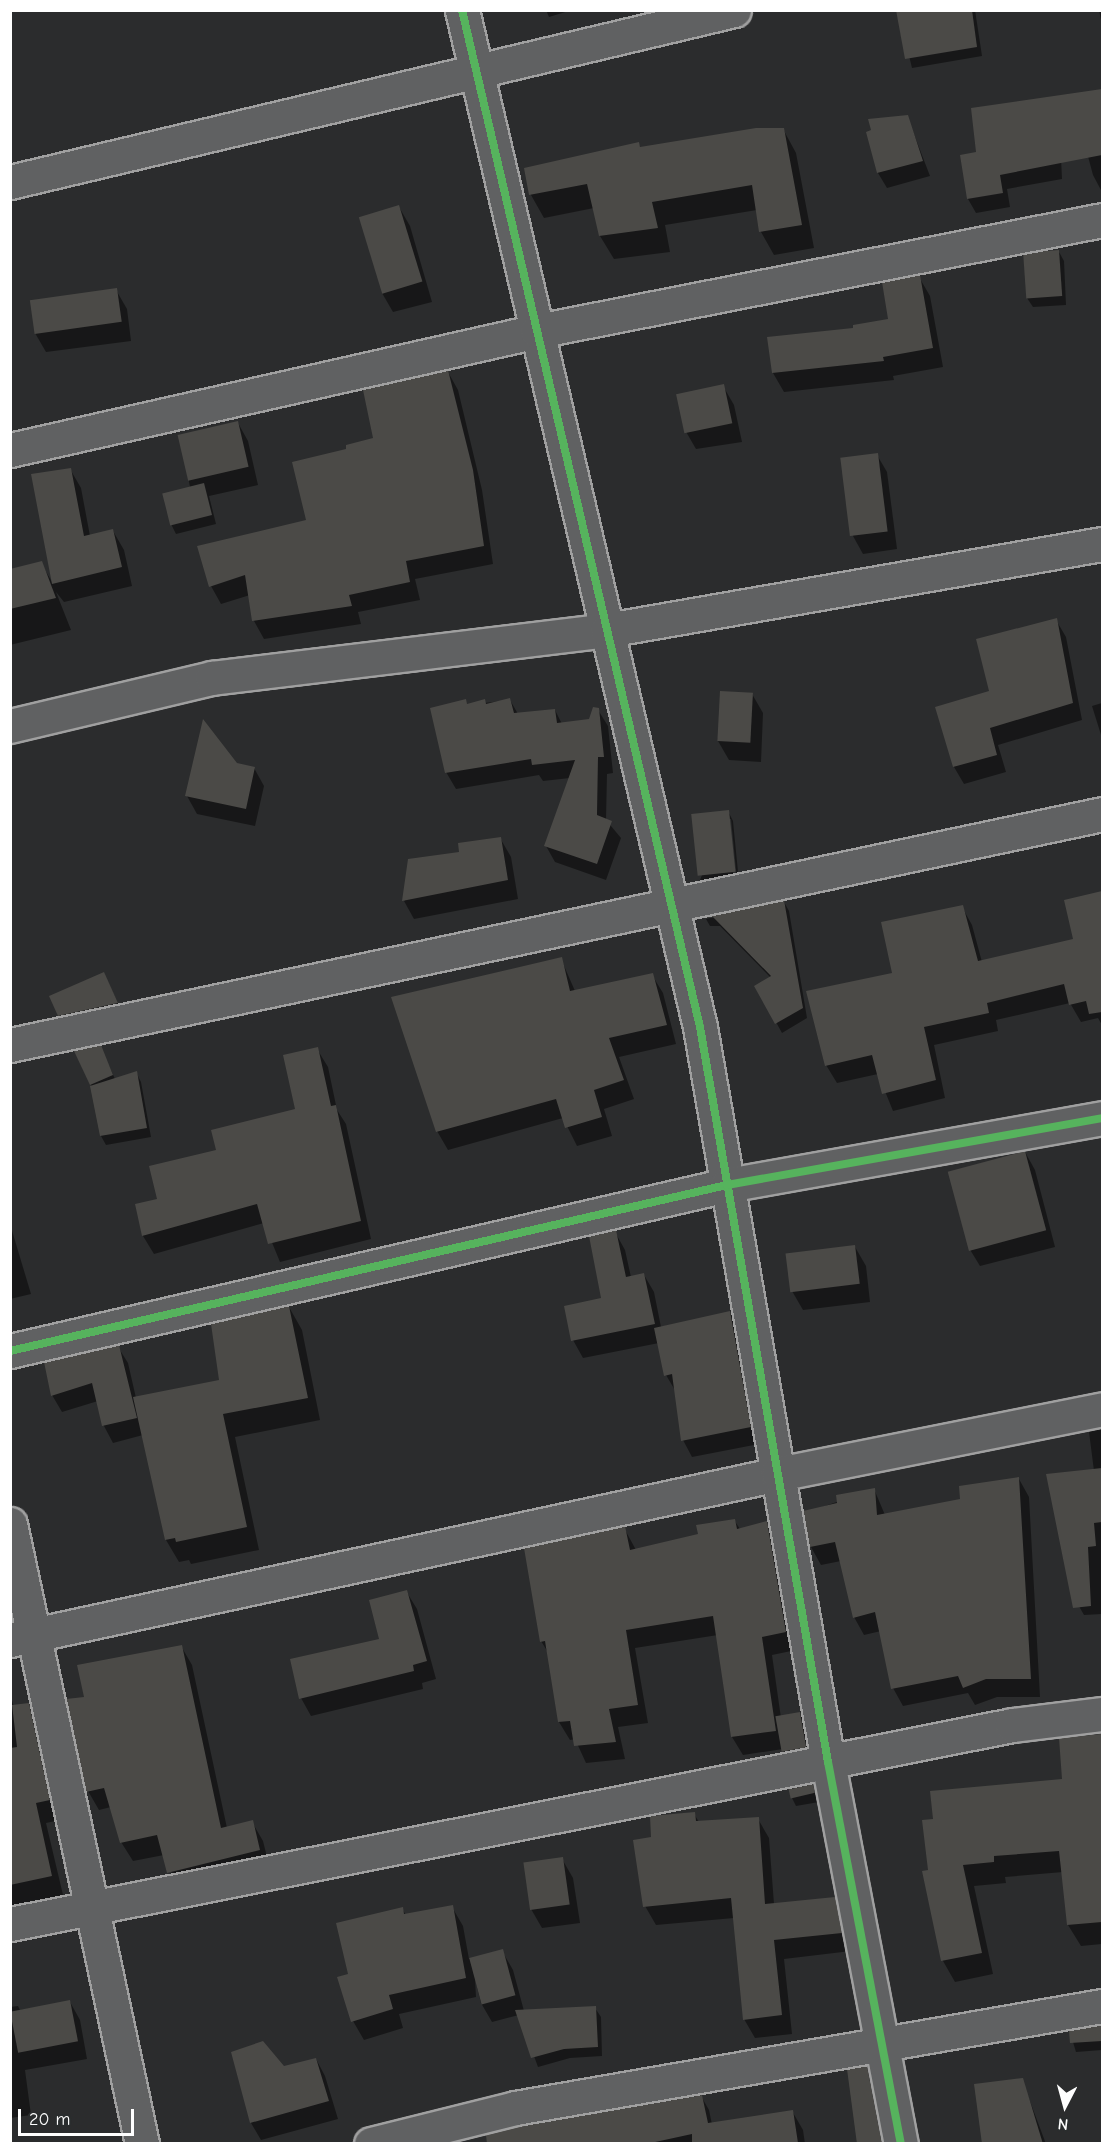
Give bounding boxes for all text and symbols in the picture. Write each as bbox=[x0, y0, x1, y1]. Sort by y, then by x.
north arrow bbox=[1035, 2076, 1095, 2136]
scale bar bbox=[21, 2097, 136, 2135]
text: 20 m bbox=[29, 2109, 70, 2130]
text: N bbox=[1057, 2114, 1069, 2133]

